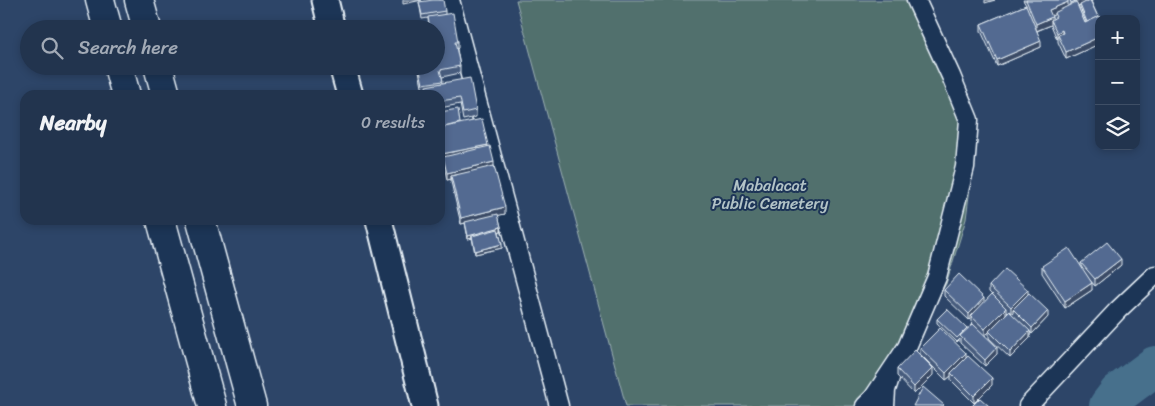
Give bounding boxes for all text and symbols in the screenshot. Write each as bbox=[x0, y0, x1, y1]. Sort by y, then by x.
map controls bbox=[1095, 15, 1140, 150]
button: + bbox=[1095, 15, 1140, 60]
search box bbox=[20, 20, 445, 75]
text: Search here bbox=[78, 31, 178, 64]
icon: search bbox=[38, 34, 66, 62]
button: − bbox=[1095, 60, 1140, 105]
text: Nearby bbox=[40, 104, 106, 142]
button: layers bbox=[1095, 105, 1140, 150]
text: 0 results bbox=[361, 108, 425, 137]
park label: Mabalacat Public Cemetery bbox=[712, 171, 829, 218]

